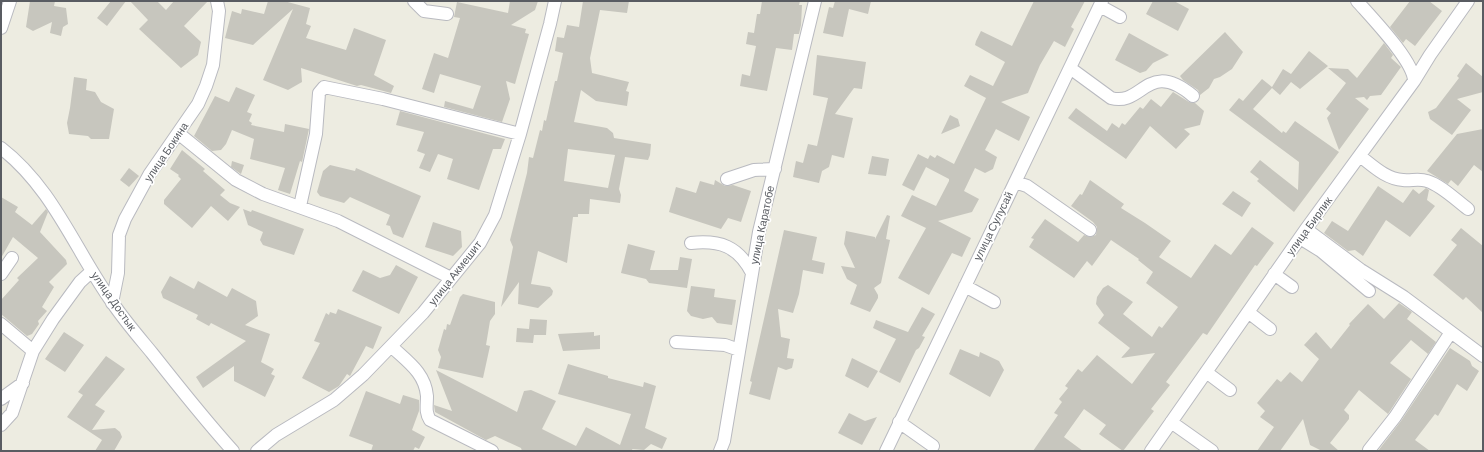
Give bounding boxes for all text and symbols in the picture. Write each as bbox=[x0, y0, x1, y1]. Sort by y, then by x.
street label: улица Бокина bbox=[141, 119, 191, 184]
street label: улица Каратобе bbox=[747, 184, 776, 266]
street label: улица Сулусай bbox=[970, 189, 1015, 262]
street label: улица Бирлик bbox=[1283, 194, 1334, 257]
street label: улица Акмешит bbox=[425, 238, 484, 308]
street label: улица Достык bbox=[89, 269, 140, 333]

